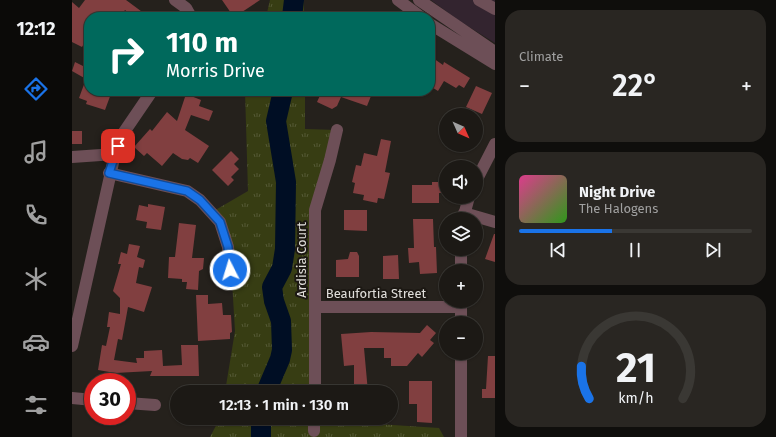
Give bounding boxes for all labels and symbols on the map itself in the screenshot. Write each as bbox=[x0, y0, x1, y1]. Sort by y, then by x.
north arrow bbox=[439, 108, 483, 152]
pin bbox=[101, 129, 135, 163]
street label: Ardisia Court bbox=[294, 222, 309, 298]
position arrow bbox=[209, 249, 251, 291]
street label: Beaufortia Street bbox=[326, 286, 427, 301]
speed limit sign: 30 bbox=[84, 373, 136, 425]

